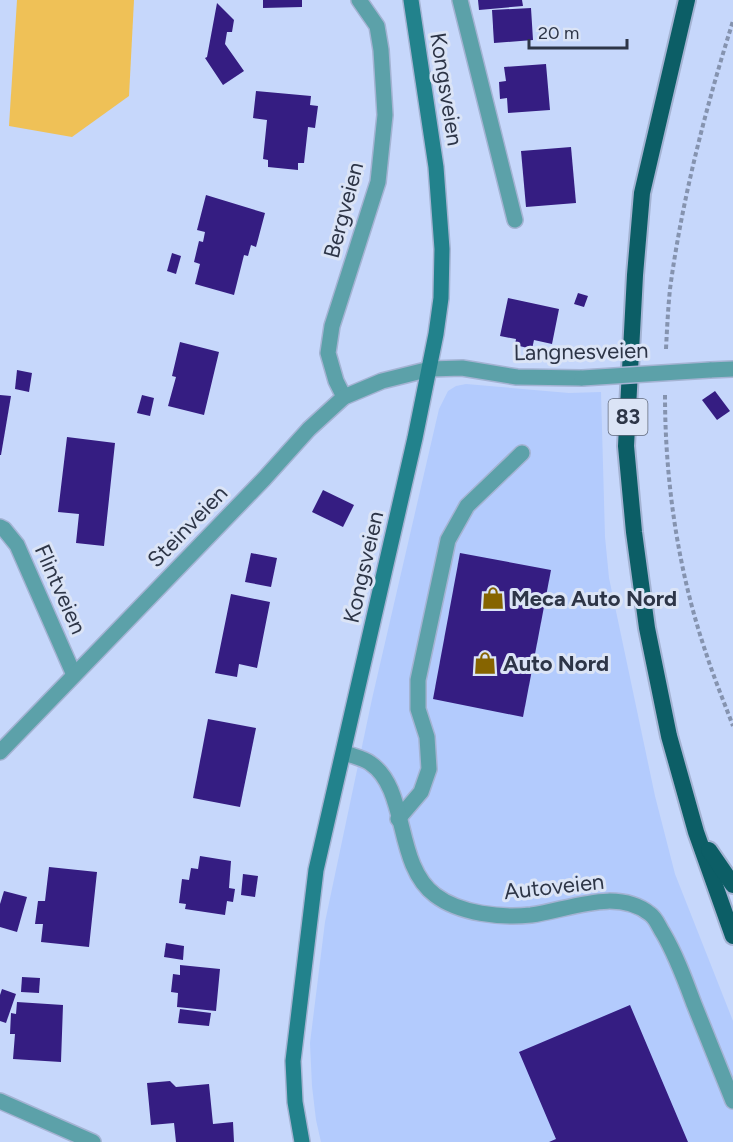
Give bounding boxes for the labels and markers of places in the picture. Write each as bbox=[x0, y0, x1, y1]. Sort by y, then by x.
shop icon: Meca Auto Nord bbox=[480, 585, 506, 611]
place label: Meca Auto Nord bbox=[511, 585, 677, 612]
shop icon: Auto Nord bbox=[472, 650, 498, 676]
place label: Auto Nord bbox=[503, 650, 609, 677]

